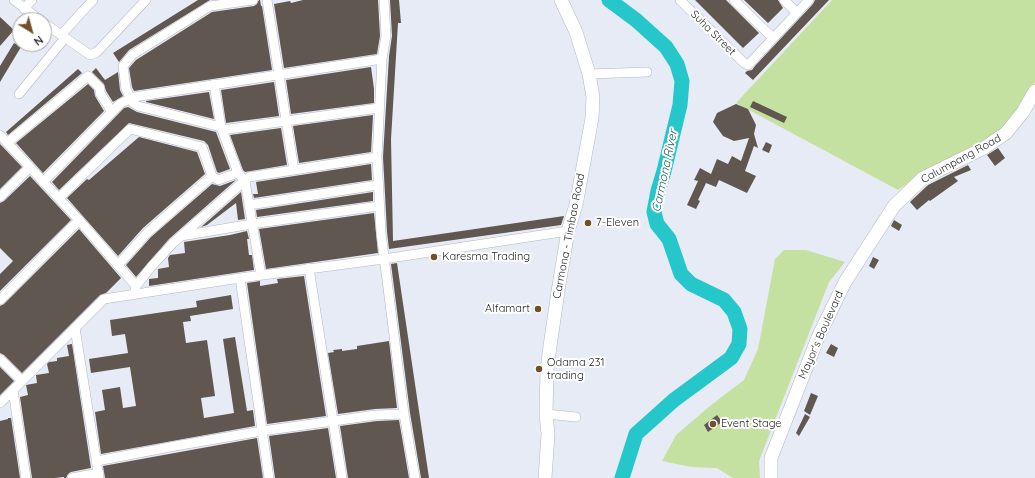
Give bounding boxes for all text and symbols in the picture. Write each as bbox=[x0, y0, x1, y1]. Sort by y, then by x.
street label: Suha Street bbox=[688, 8, 738, 58]
north arrow bbox=[12, 12, 52, 52]
text: N bbox=[31, 33, 46, 49]
water label: Carmona River bbox=[649, 129, 681, 213]
street label: Calumpang Road bbox=[919, 132, 1003, 186]
street label: Carmona - Timbao Road bbox=[550, 172, 588, 300]
place label: 7-Eleven bbox=[596, 216, 639, 230]
marker: 7-Eleven bbox=[583, 218, 593, 228]
place label: Karesma Trading bbox=[442, 250, 530, 264]
marker: Karesma Trading bbox=[429, 252, 439, 262]
street label: Mayor's Boulevard bbox=[796, 289, 846, 381]
place label: Alfamart bbox=[485, 302, 530, 316]
marker: Alfamart bbox=[533, 304, 543, 314]
place label: Odama 231 trading bbox=[547, 356, 604, 382]
marker: Odama 231 trading bbox=[534, 364, 544, 374]
place label: Event Stage bbox=[721, 417, 782, 431]
marker: Event Stage bbox=[708, 419, 718, 429]

